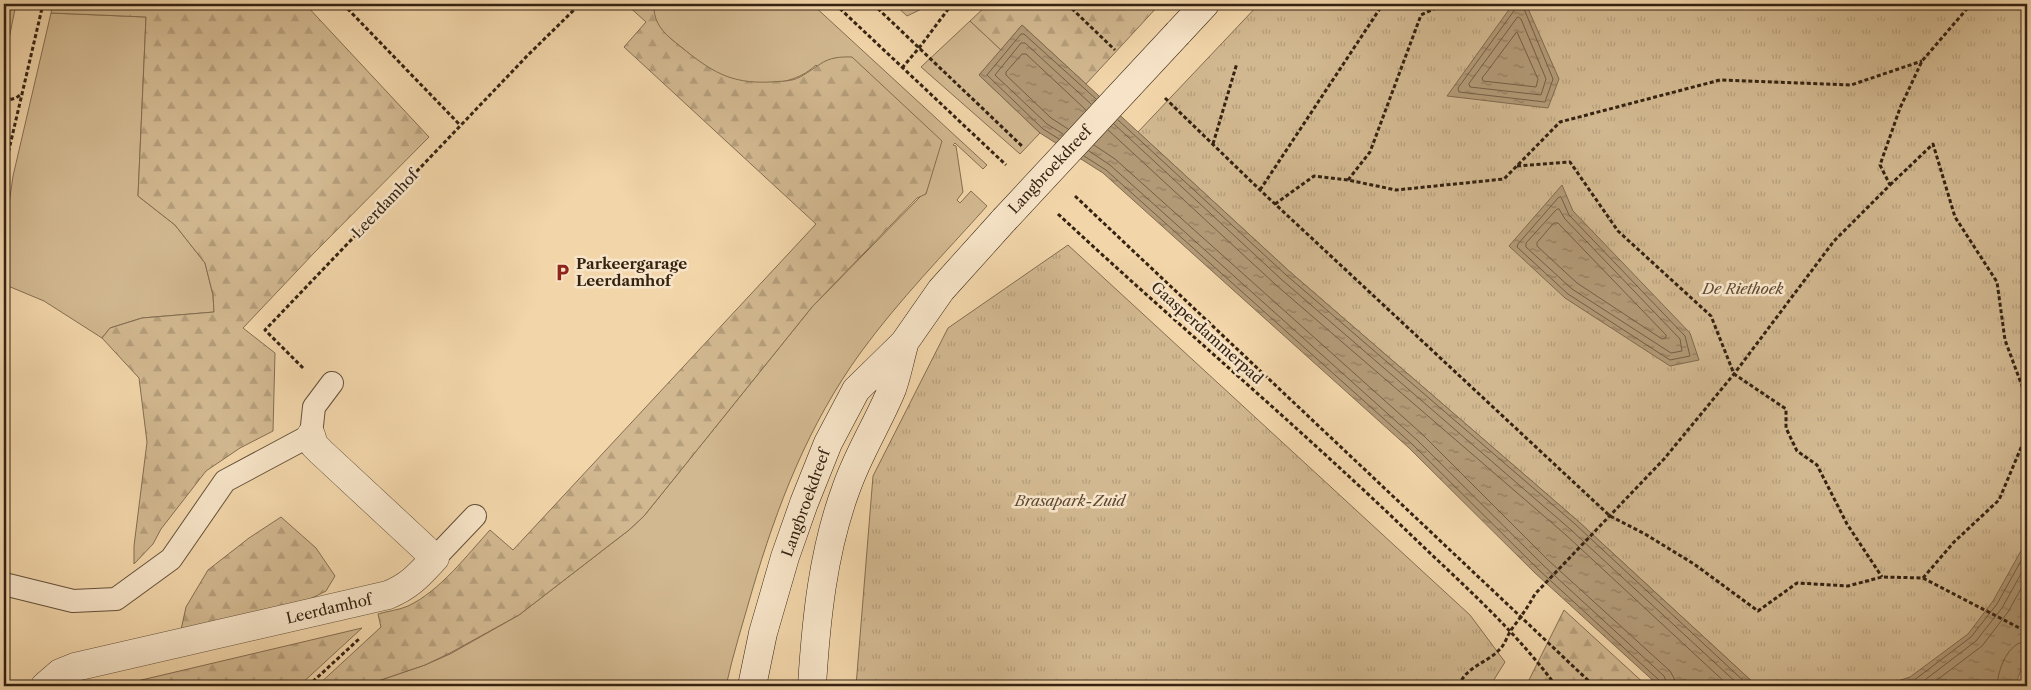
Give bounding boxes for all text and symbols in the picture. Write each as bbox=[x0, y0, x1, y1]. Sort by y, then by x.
street label: Langbroekdreef bbox=[1004, 121, 1096, 218]
street label: Leerdamhof bbox=[347, 164, 423, 242]
place label: Parkeergarage Leerdamhof bbox=[576, 254, 687, 290]
parking icon: Parkeergarage Leerdamhof bbox=[552, 263, 572, 283]
street label: Gaasperdammerpad bbox=[1147, 277, 1267, 388]
park label: De Riethoek bbox=[1701, 279, 1784, 298]
street label: Langbroekdreef bbox=[777, 445, 834, 559]
park label: Brasapark-Zuid bbox=[1014, 491, 1127, 510]
street label: Leerdamhof bbox=[284, 589, 375, 628]

